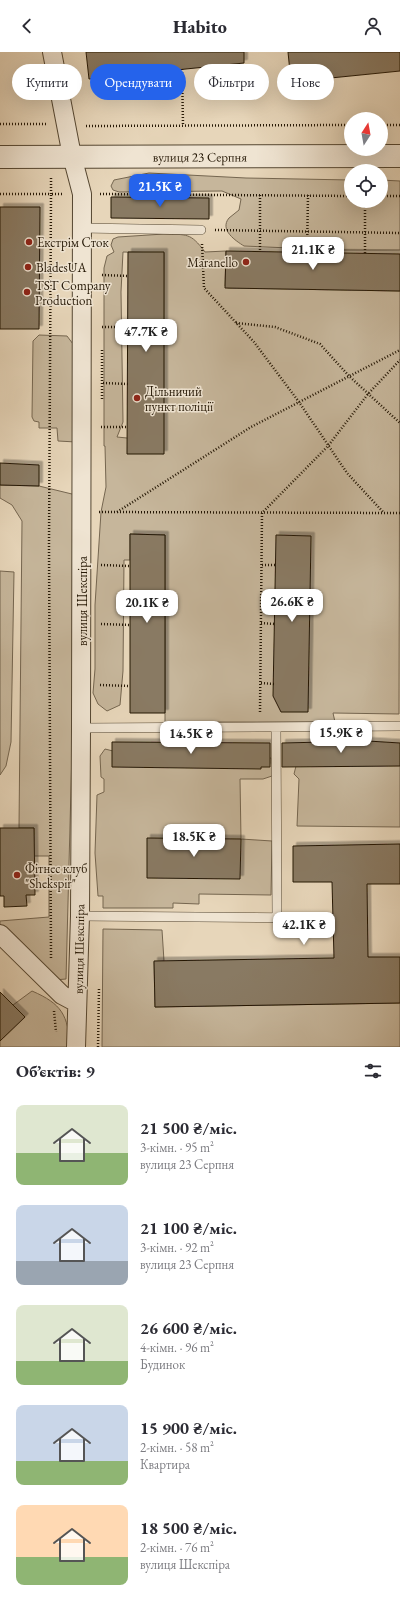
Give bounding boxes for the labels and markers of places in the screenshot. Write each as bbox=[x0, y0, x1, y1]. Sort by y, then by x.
pin: 21.5K ₴ bbox=[123, 174, 197, 208]
place label: Екстрім Сток bbox=[37, 234, 110, 251]
marker: Екстрім Сток bbox=[24, 237, 34, 247]
pin: 21.1K ₴ bbox=[276, 237, 350, 271]
place label: Maranello bbox=[187, 254, 238, 271]
marker: Maranello bbox=[241, 257, 251, 267]
place label: BladesUA bbox=[36, 259, 87, 276]
marker: BladesUA bbox=[23, 262, 33, 272]
place label: TST Company Production bbox=[35, 277, 111, 309]
marker: TST Company Production bbox=[22, 287, 32, 297]
pin: 47.7K ₴ bbox=[109, 319, 183, 353]
place label: Дільничий пункт поліції bbox=[145, 383, 214, 415]
marker: Дільничий пункт поліції bbox=[132, 393, 142, 403]
pin: 26.6K ₴ bbox=[255, 589, 329, 623]
pin: 20.1K ₴ bbox=[110, 590, 184, 624]
pin: 15.9K ₴ bbox=[304, 720, 378, 754]
pin: 14.5K ₴ bbox=[154, 721, 228, 755]
pin: 18.5K ₴ bbox=[157, 824, 231, 858]
place label: Фітнес клуб "Shekspir" bbox=[25, 860, 87, 892]
marker: Фітнес клуб "Shekspir" bbox=[12, 870, 22, 880]
pin: 42.1K ₴ bbox=[267, 912, 341, 946]

